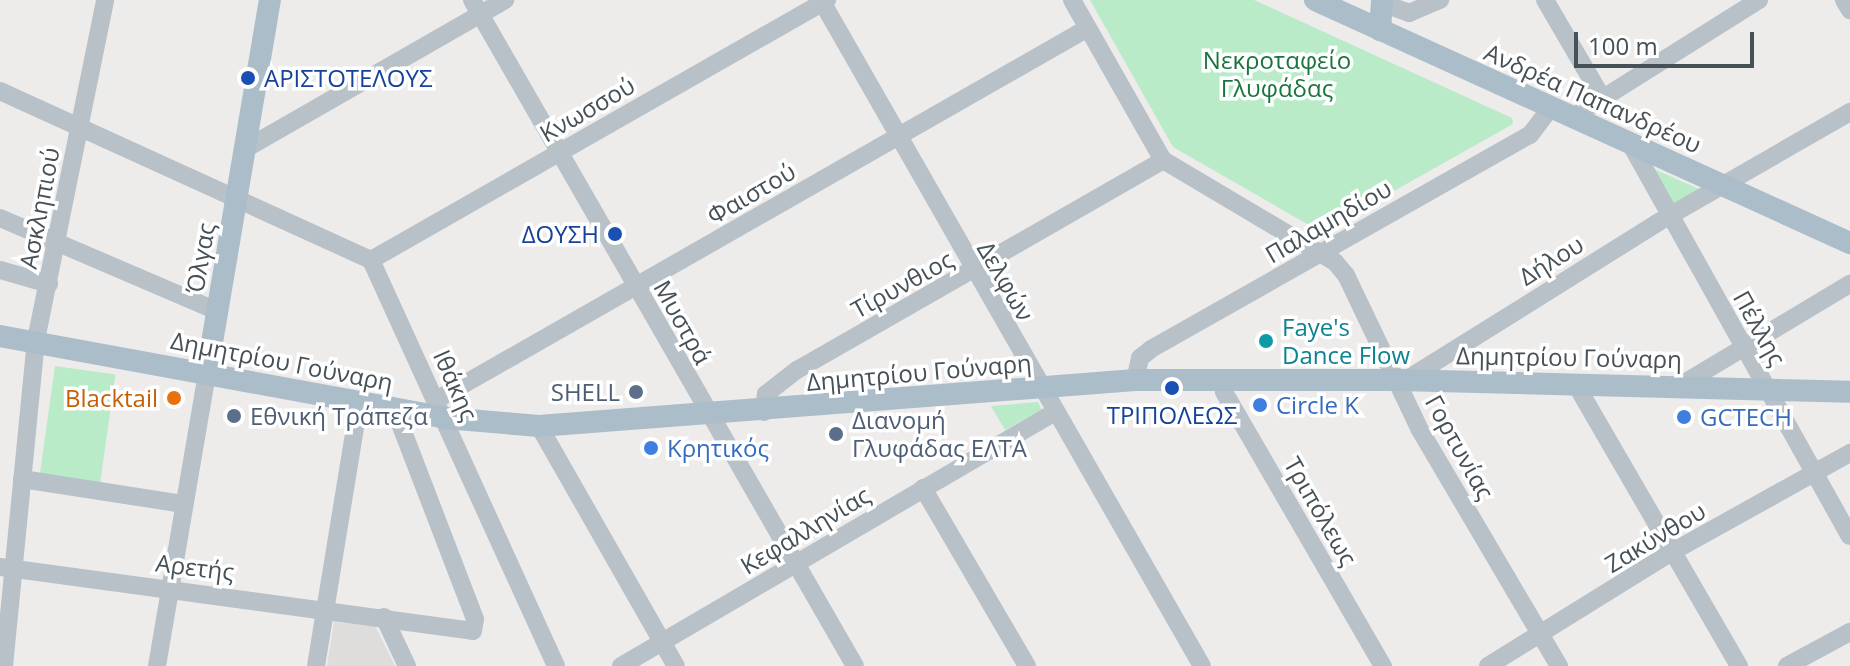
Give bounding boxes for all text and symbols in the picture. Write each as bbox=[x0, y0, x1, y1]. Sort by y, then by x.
scale bar bbox=[1578, 16, 1758, 66]
text: 100 m bbox=[1588, 29, 1658, 62]
street label: Ανδρέα Παπανδρέου bbox=[1480, 37, 1706, 159]
park label: Νεκροταφείο Γλυφάδας bbox=[1203, 46, 1351, 102]
place label: ΑΡΙΣΤΟΤΕΛΟΥΣ bbox=[264, 64, 433, 92]
marker: ΑΡΙΣΤΟΤΕΛΟΥΣ bbox=[239, 69, 257, 87]
street label: Κνωσσού bbox=[534, 70, 640, 148]
street label: Ασκληπιού bbox=[13, 145, 65, 271]
street label: Φαιστού bbox=[702, 156, 800, 230]
street label: Παλαμηδίου bbox=[1260, 173, 1396, 269]
place label: ΔΟΥΣΗ bbox=[522, 220, 599, 248]
street label: Όλγας bbox=[180, 221, 220, 295]
marker: ΔΟΥΣΗ bbox=[606, 225, 624, 243]
street label: Δήλου bbox=[1513, 229, 1589, 291]
street label: Δελφών bbox=[972, 236, 1040, 326]
street label: Τίρυνθιος bbox=[846, 244, 958, 324]
street label: Μυστρά bbox=[648, 275, 718, 369]
street label: Πέλλης bbox=[1728, 286, 1792, 370]
place label: Faye's Dance Flow bbox=[1282, 313, 1410, 369]
street label: Δημητρίου Γούναρη bbox=[168, 325, 396, 397]
marker: Faye's Dance Flow bbox=[1257, 332, 1275, 350]
street label: Δημητρίου Γούναρη bbox=[1456, 341, 1682, 373]
street label: Ιθάκης bbox=[428, 345, 484, 425]
street label: Δημητρίου Γούναρη bbox=[805, 348, 1033, 396]
place label: SHELL bbox=[551, 378, 620, 406]
marker: ΤΡΙΠΟΛΕΩΣ bbox=[1163, 379, 1181, 397]
marker: SHELL bbox=[627, 383, 645, 401]
place label: Blacktail bbox=[65, 384, 158, 412]
marker: Blacktail bbox=[165, 389, 183, 407]
street label: Γορτυνίας bbox=[1420, 390, 1500, 504]
place label: Circle K bbox=[1276, 391, 1359, 419]
marker: Circle K bbox=[1251, 396, 1269, 414]
place label: ΤΡΙΠΟΛΕΩΣ bbox=[1107, 401, 1237, 429]
place label: Εθνική Τράπεζα bbox=[250, 402, 428, 430]
place label: GCTECH bbox=[1700, 403, 1792, 431]
place label: Διανομή Γλυφάδας ΕΛΤΑ bbox=[852, 406, 1027, 462]
marker: Εθνική Τράπεζα bbox=[225, 407, 243, 425]
marker: GCTECH bbox=[1675, 408, 1693, 426]
marker: Διανομή Γλυφάδας ΕΛΤΑ bbox=[827, 425, 845, 443]
place label: Κρητικός bbox=[667, 434, 769, 462]
marker: Κρητικός bbox=[642, 439, 660, 457]
street label: Τριπόλεως bbox=[1278, 452, 1364, 570]
street label: Κεφαλληνίας bbox=[735, 480, 875, 580]
street label: Ζακύνθου bbox=[1600, 496, 1710, 578]
street label: Αρετής bbox=[154, 548, 236, 586]

